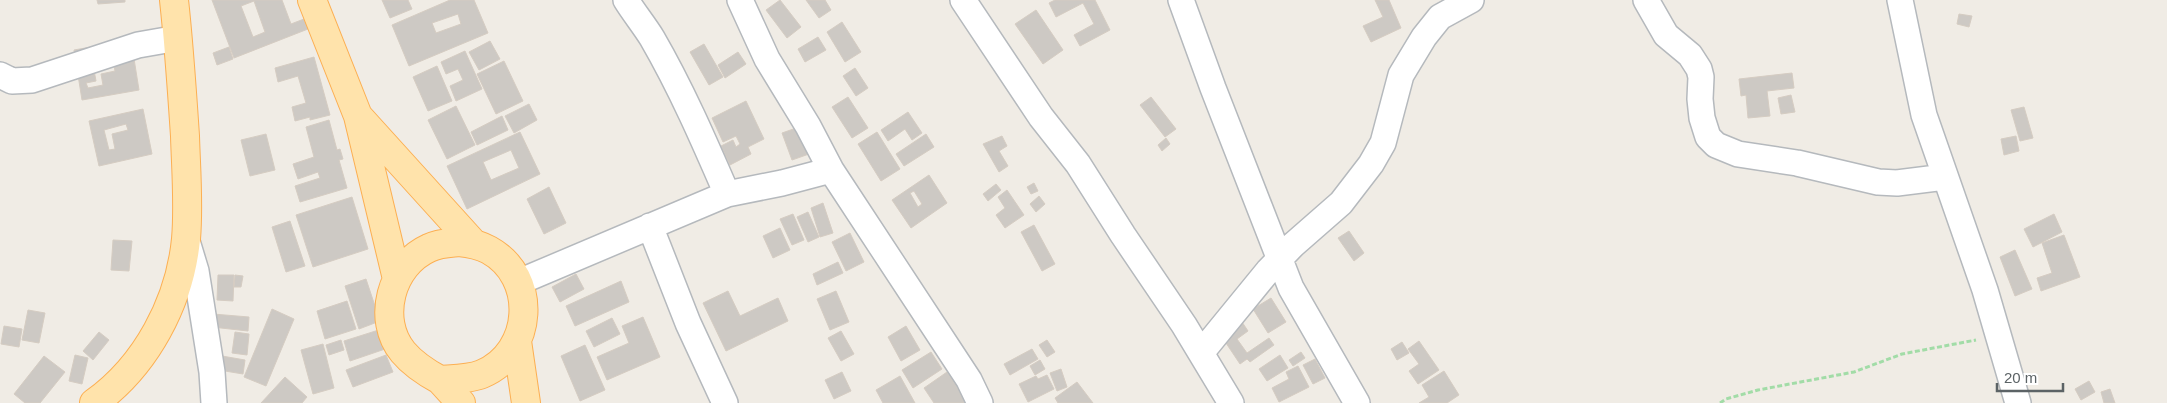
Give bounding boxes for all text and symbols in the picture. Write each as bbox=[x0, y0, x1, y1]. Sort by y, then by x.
scale bar bbox=[1997, 360, 2063, 392]
text: 20 m bbox=[2004, 369, 2037, 386]

